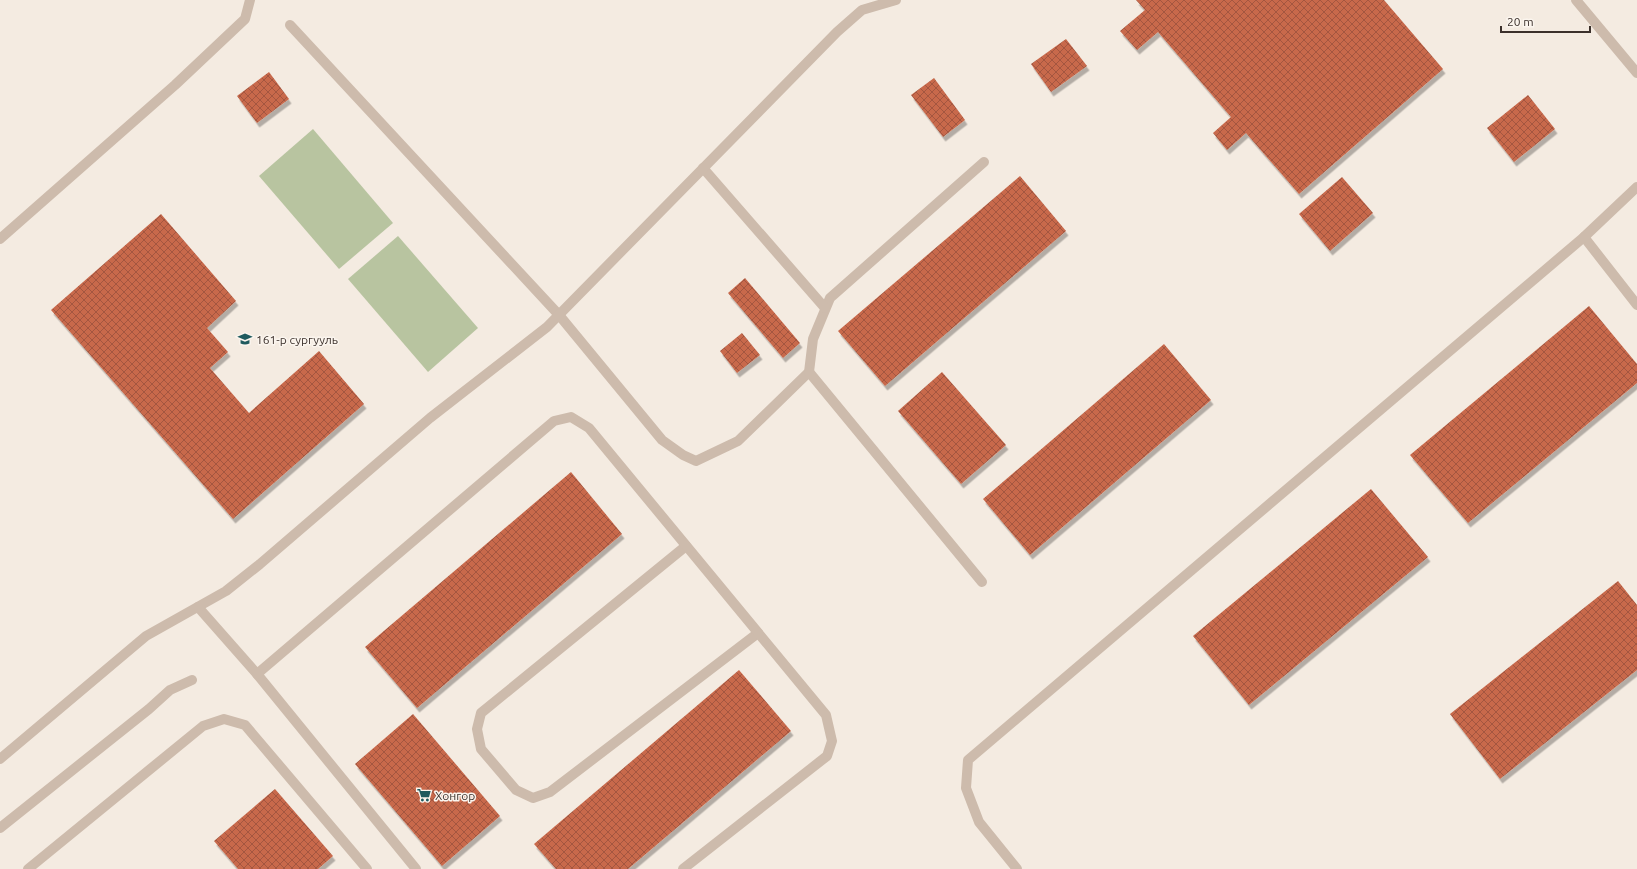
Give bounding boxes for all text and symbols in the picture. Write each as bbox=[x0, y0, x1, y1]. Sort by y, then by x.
scale bar bbox=[1501, 8, 1590, 34]
text: 20 m bbox=[1507, 15, 1534, 28]
school or university icon: 161-р сургууль bbox=[237, 331, 253, 347]
place label: 161-р сургууль bbox=[256, 333, 338, 346]
supermarket icon: Хонгор bbox=[416, 787, 432, 803]
place label: Хонгор bbox=[435, 789, 475, 802]

